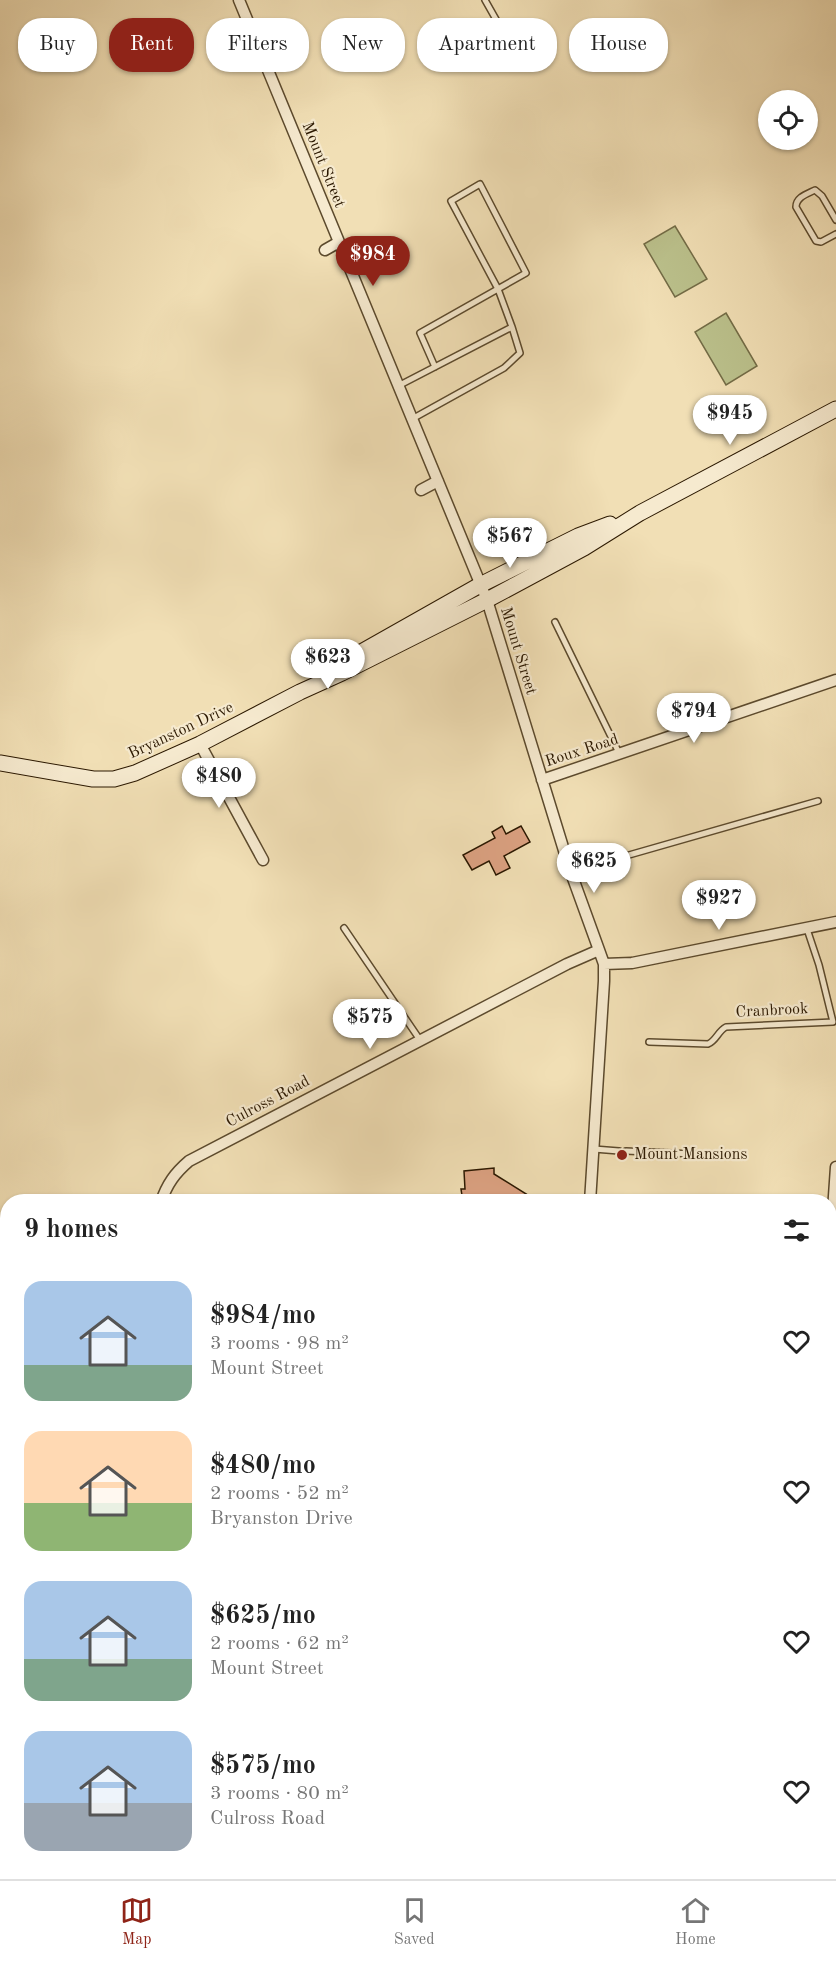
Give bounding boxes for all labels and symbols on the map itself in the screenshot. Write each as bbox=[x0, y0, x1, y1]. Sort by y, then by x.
street label: Mount Street bbox=[299, 120, 348, 211]
pin: $984 bbox=[337, 236, 409, 287]
pin: $945 bbox=[694, 395, 766, 446]
pin: $567 bbox=[474, 518, 546, 569]
street label: Mount Street bbox=[497, 605, 539, 697]
pin: $623 bbox=[292, 639, 364, 690]
pin: $794 bbox=[658, 693, 730, 744]
street label: Bryanston Drive bbox=[126, 700, 236, 762]
street label: Roux Road bbox=[543, 732, 621, 770]
pin: $480 bbox=[183, 758, 255, 809]
pin: $625 bbox=[558, 843, 630, 894]
pin: $927 bbox=[683, 880, 755, 931]
pin: $575 bbox=[334, 999, 406, 1050]
street label: Cranbrook bbox=[735, 1001, 809, 1021]
street label: Culross Road bbox=[224, 1073, 312, 1131]
place label: Mount Mansions bbox=[634, 1147, 747, 1163]
marker: Mount Mansions bbox=[615, 1148, 629, 1162]

